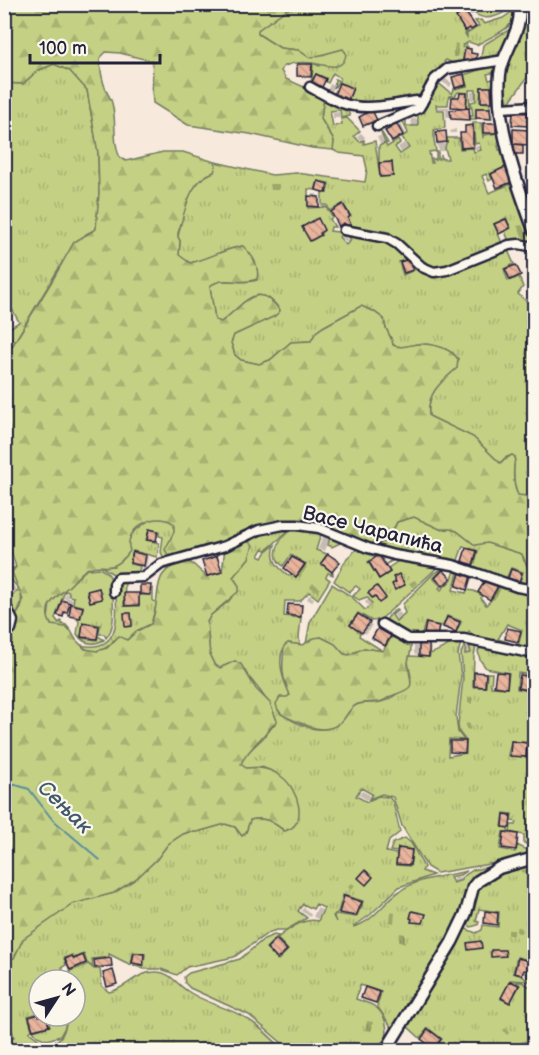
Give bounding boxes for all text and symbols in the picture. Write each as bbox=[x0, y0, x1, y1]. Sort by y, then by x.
scale bar bbox=[30, 27, 160, 65]
text: 100 m bbox=[39, 38, 87, 59]
street label: Васе Чарапића bbox=[300, 501, 446, 559]
water label: Сењак bbox=[32, 775, 98, 840]
north arrow bbox=[27, 968, 87, 1028]
text: N bbox=[57, 980, 79, 1001]

